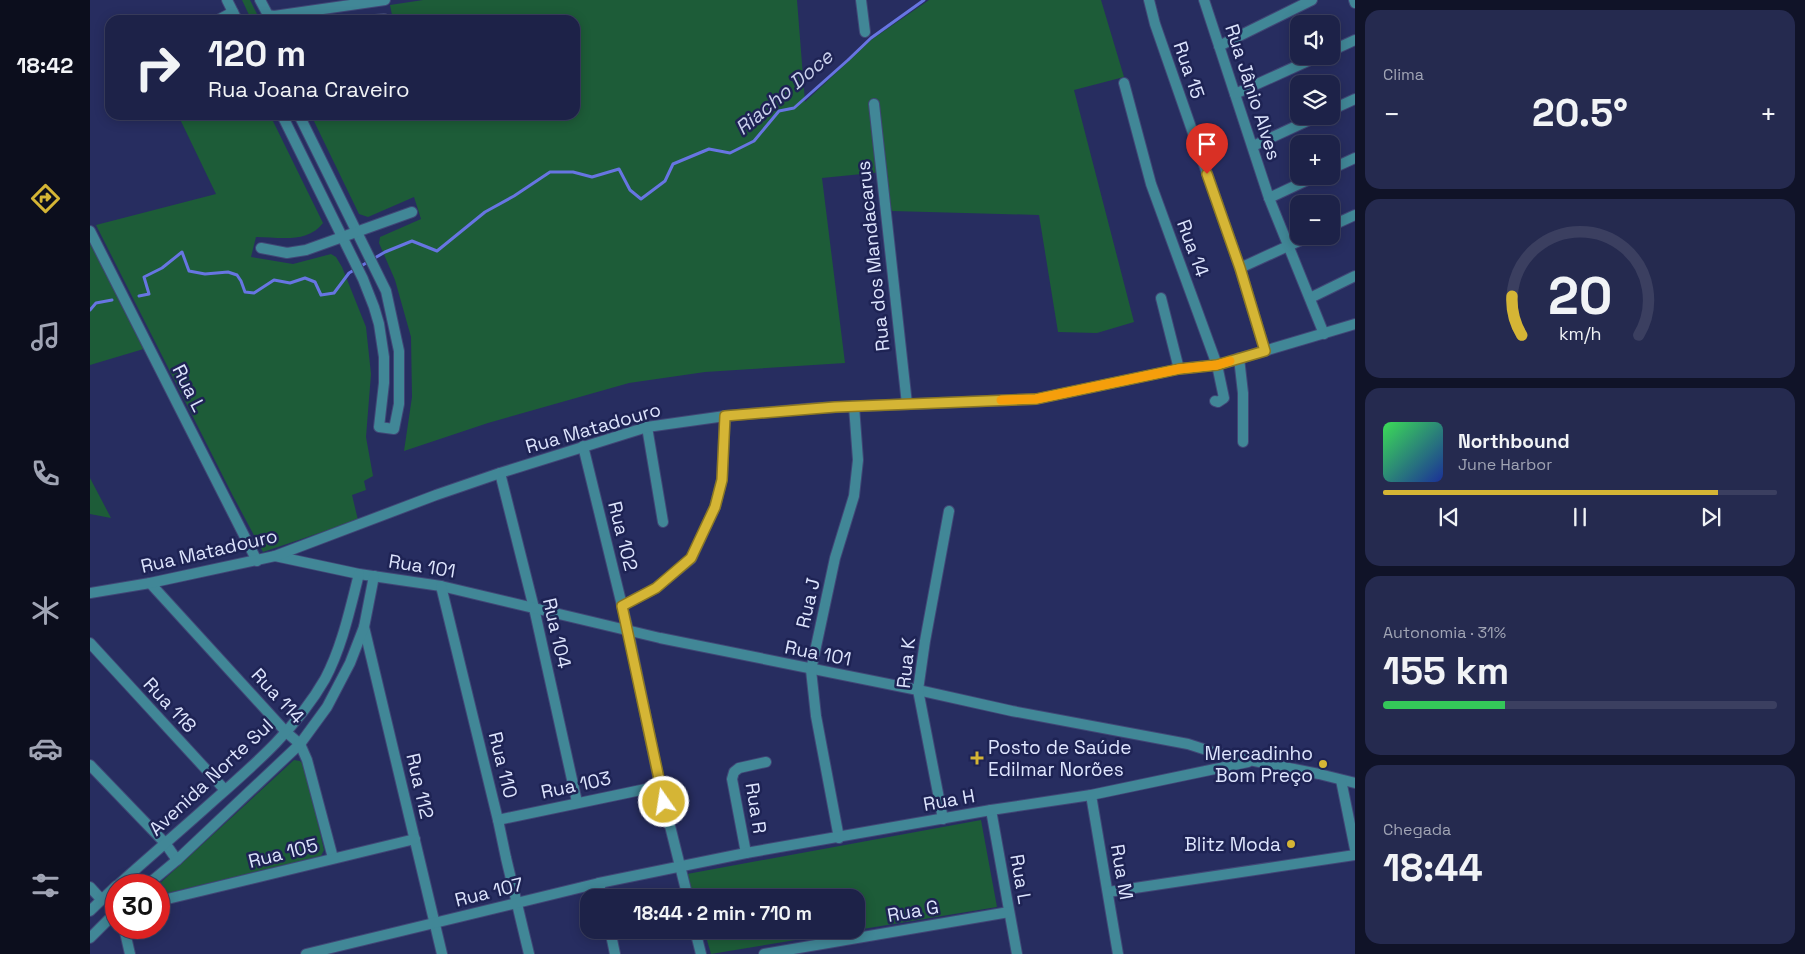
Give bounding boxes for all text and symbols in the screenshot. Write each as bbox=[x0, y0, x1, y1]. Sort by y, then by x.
map controls bbox=[1290, 15, 1340, 245]
button: sound bbox=[1290, 15, 1340, 65]
street label: Rua Jânio Alves bbox=[1219, 21, 1287, 163]
text: 120 m bbox=[208, 32, 306, 76]
icon: right bbox=[125, 35, 190, 100]
street label: Rua 15 bbox=[1168, 38, 1210, 102]
water label: Riacho Doce bbox=[730, 43, 839, 140]
text: 18:42 bbox=[17, 51, 73, 79]
text: Clima bbox=[1383, 64, 1424, 85]
text: Rua Joana Craveiro bbox=[208, 75, 410, 103]
button: layers bbox=[1290, 75, 1340, 125]
text: 20.5° bbox=[1532, 89, 1628, 137]
text: − bbox=[1383, 96, 1400, 132]
text: + bbox=[1760, 96, 1777, 132]
pin bbox=[1186, 123, 1228, 174]
icon: arrive bbox=[1193, 130, 1221, 158]
button: + bbox=[1290, 135, 1340, 185]
street label: Rua dos Mandacarus bbox=[851, 160, 895, 352]
icon: directions bbox=[28, 181, 63, 216]
button: − bbox=[1290, 195, 1340, 245]
street label: Rua 14 bbox=[1171, 216, 1215, 280]
text: 20 bbox=[1548, 263, 1612, 329]
icon: music bbox=[28, 319, 63, 354]
text: km/h bbox=[1559, 322, 1601, 345]
street label: Rua L bbox=[167, 360, 211, 416]
street label: Rua Matadouro bbox=[522, 397, 664, 459]
text: Northbound bbox=[1458, 429, 1570, 454]
text: June Harbor bbox=[1458, 454, 1552, 475]
icon: phone bbox=[28, 456, 63, 491]
street label: Rua 102 bbox=[602, 499, 644, 573]
icon: previous bbox=[1435, 503, 1463, 531]
icon: pause bbox=[1566, 503, 1594, 531]
icon: next bbox=[1697, 503, 1725, 531]
street label: Rua Matadouro bbox=[138, 523, 280, 579]
street label: Rua 101 bbox=[387, 548, 457, 584]
street label: Rua J bbox=[790, 575, 826, 631]
icon: climate bbox=[28, 593, 63, 628]
street label: Rua 104 bbox=[537, 595, 577, 671]
text: Autonomia · 31% bbox=[1383, 622, 1506, 643]
street label: Rua 101 bbox=[782, 634, 854, 672]
street label: Rua K bbox=[891, 636, 921, 690]
text: 155 km bbox=[1383, 647, 1509, 695]
street label: Rua 114 bbox=[246, 663, 310, 729]
street label: Rua 118 bbox=[138, 672, 202, 738]
street label: Avenida Norte Sul bbox=[144, 713, 278, 841]
street label: Rua 110 bbox=[483, 729, 523, 801]
icon: car bbox=[28, 731, 63, 766]
place label: Posto de Saúde Edilmar Norões bbox=[988, 735, 1131, 782]
place label: Mercadinho Bom Preço bbox=[1205, 741, 1313, 788]
street label: Rua 112 bbox=[400, 751, 440, 821]
marker: Posto de Saúde Edilmar Norões bbox=[970, 751, 984, 765]
marker: Mercadinho Bom Preço bbox=[1317, 758, 1329, 770]
street label: Rua 103 bbox=[539, 765, 613, 805]
position arrow bbox=[637, 775, 689, 827]
street label: Rua R bbox=[740, 781, 772, 835]
street label: Rua H bbox=[921, 783, 977, 817]
text: Chegada bbox=[1383, 819, 1451, 840]
street label: Rua 105 bbox=[246, 832, 320, 874]
place label: Blitz Moda bbox=[1184, 832, 1281, 857]
marker: Blitz Moda bbox=[1285, 838, 1297, 850]
street label: Rua M bbox=[1105, 842, 1139, 902]
text: 18:44 bbox=[1383, 844, 1483, 892]
street label: Rua L bbox=[1004, 852, 1038, 906]
icon: filters bbox=[28, 868, 63, 903]
street label: Rua 107 bbox=[452, 871, 526, 913]
speed limit sign: 30 bbox=[105, 874, 170, 939]
street label: Rua G bbox=[885, 894, 941, 928]
text: 18:44 · 2 min · 710 m bbox=[633, 901, 812, 926]

